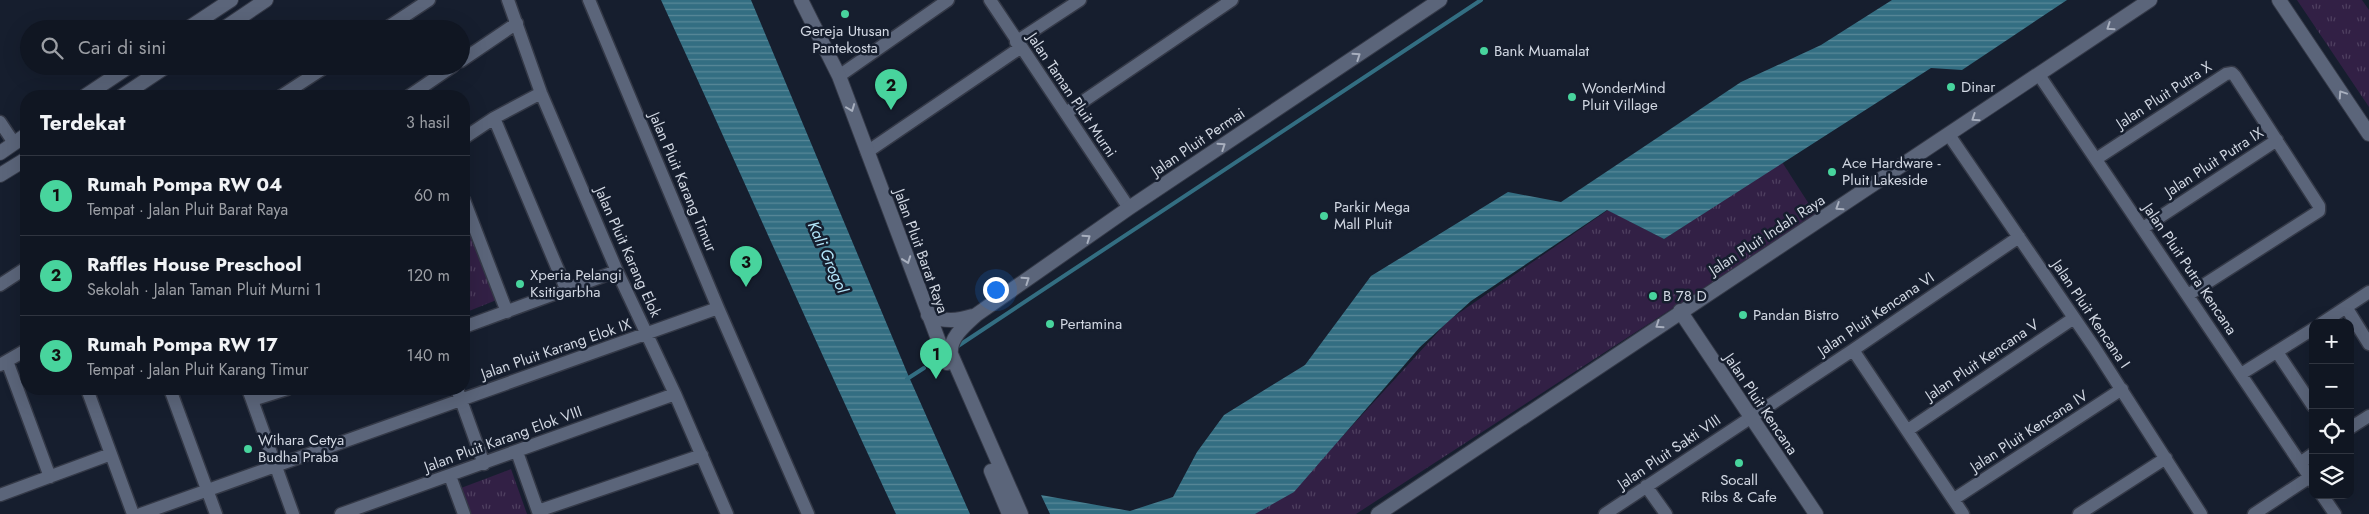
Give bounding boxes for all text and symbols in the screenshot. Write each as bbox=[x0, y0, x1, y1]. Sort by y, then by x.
marker: Gereja Utusan Pantekosta bbox=[839, 8, 851, 20]
search box bbox=[20, 20, 470, 75]
place label: Gereja Utusan Pantekosta bbox=[800, 20, 890, 59]
one-way arrow bbox=[2106, 21, 2115, 30]
street label: Jalan Taman Pluit Murni bbox=[1021, 27, 1122, 162]
icon: search bbox=[38, 34, 66, 62]
text: Cari di sini bbox=[78, 34, 166, 61]
place label: Bank Muamalat bbox=[1494, 40, 1589, 62]
marker: Bank Muamalat bbox=[1478, 45, 1490, 57]
one-way arrow bbox=[1351, 53, 1360, 62]
street label: Jalan Pluit Putra X bbox=[2110, 55, 2217, 135]
pin: 2 bbox=[875, 69, 907, 110]
place label: Dinar bbox=[1961, 76, 1996, 98]
place label: WonderMind Pluit Village bbox=[1582, 77, 1666, 116]
marker: Dinar bbox=[1945, 81, 1957, 93]
one-way arrow bbox=[2339, 90, 2348, 100]
marker: WonderMind Pluit Village bbox=[1566, 91, 1578, 103]
street label: Jalan Pluit Permai bbox=[1145, 102, 1249, 183]
one-way arrow bbox=[845, 103, 855, 112]
street label: Jalan Pluit Karang Timur bbox=[643, 107, 723, 256]
text: Terdekat bbox=[40, 108, 125, 138]
text: 3 hasil bbox=[406, 111, 450, 134]
one-way arrow bbox=[1971, 112, 1981, 121]
street label: Jalan Pluit Putra IX bbox=[2159, 121, 2268, 203]
one-way arrow bbox=[1216, 143, 1225, 152]
place label: Ace Hardware - Pluit Lakeside bbox=[1842, 152, 1941, 191]
marker: Ace Hardware - Pluit Lakeside bbox=[1826, 166, 1838, 178]
text: Rumah Pompa RW 04 bbox=[87, 171, 282, 198]
street label: Jalan Pluit Karang Elok bbox=[588, 181, 667, 321]
text: 1 bbox=[52, 184, 60, 207]
text: 60 m bbox=[414, 184, 450, 207]
street label: Jalan Pluit Barat Raya bbox=[888, 184, 954, 316]
street label: Jalan Pluit Indah Raya bbox=[1703, 189, 1829, 282]
place label: Parkir Mega Mall Pluit bbox=[1334, 196, 1410, 235]
street label: Jalan Pluit Putra Kencana bbox=[2136, 197, 2242, 339]
text: Tempat · Jalan Pluit Barat Raya bbox=[87, 198, 288, 221]
one-way arrow bbox=[1835, 201, 1844, 211]
marker: Parkir Mega Mall Pluit bbox=[1318, 210, 1330, 222]
water label: Kali Grogol bbox=[802, 217, 855, 298]
one-way arrow bbox=[1082, 235, 1091, 244]
pin: 3 bbox=[730, 246, 762, 287]
text: Raffles House Preschool bbox=[87, 251, 302, 278]
street label: Jalan Pluit Kencana I bbox=[2045, 254, 2136, 373]
one-way arrow bbox=[901, 255, 911, 264]
text: 2 bbox=[51, 264, 61, 287]
text: 120 m bbox=[407, 264, 450, 287]
place label: Xperia Pelangi Ksitigarbha bbox=[530, 264, 622, 303]
street label: Jalan Pluit Kencana VI bbox=[1812, 267, 1939, 362]
your location bbox=[983, 277, 1009, 303]
one-way arrow bbox=[1021, 277, 1030, 286]
text: Sekolah · Jalan Taman Pluit Murni 1 bbox=[87, 278, 322, 301]
marker: Xperia Pelangi Ksitigarbha bbox=[514, 278, 526, 290]
place label: B 78 D bbox=[1663, 285, 1707, 307]
marker: B 78 D bbox=[1647, 290, 1659, 302]
place label: Pandan Bistro bbox=[1753, 304, 1839, 326]
marker: Pandan Bistro bbox=[1737, 309, 1749, 321]
street label: Jalan Pluit Karang Elok IX bbox=[476, 313, 635, 386]
place label: Pertamina bbox=[1060, 313, 1122, 335]
street label: Jalan Pluit Kencana V bbox=[1919, 314, 2043, 407]
marker: Pertamina bbox=[1044, 318, 1056, 330]
one-way arrow bbox=[1656, 319, 1665, 328]
map controls bbox=[2309, 319, 2354, 499]
button: + bbox=[2309, 319, 2354, 364]
text: Rumah Pompa RW 17 bbox=[87, 331, 278, 358]
pin: 1 bbox=[920, 338, 952, 379]
text: 3 bbox=[51, 344, 61, 367]
text: 140 m bbox=[407, 344, 450, 367]
street label: Jalan Pluit Kencana bbox=[1718, 347, 1803, 459]
text: Tempat · Jalan Pluit Karang Timur bbox=[87, 358, 309, 381]
button: − bbox=[2309, 364, 2354, 409]
street label: Jalan Pluit Kencana IV bbox=[1964, 385, 2092, 479]
street label: Jalan Pluit Karang Elok VIII bbox=[419, 400, 585, 478]
street label: Jalan Pluit Sakti VIII bbox=[1611, 409, 1725, 496]
button: locate bbox=[2309, 409, 2354, 454]
place label: Wihara Cetya Budha Praba bbox=[258, 429, 344, 468]
marker: Wihara Cetya Budha Praba bbox=[242, 443, 254, 455]
button: layers bbox=[2309, 454, 2354, 499]
marker: Socall Ribs & Cafe bbox=[1733, 457, 1745, 469]
place label: Socall Ribs & Cafe bbox=[1701, 469, 1777, 508]

